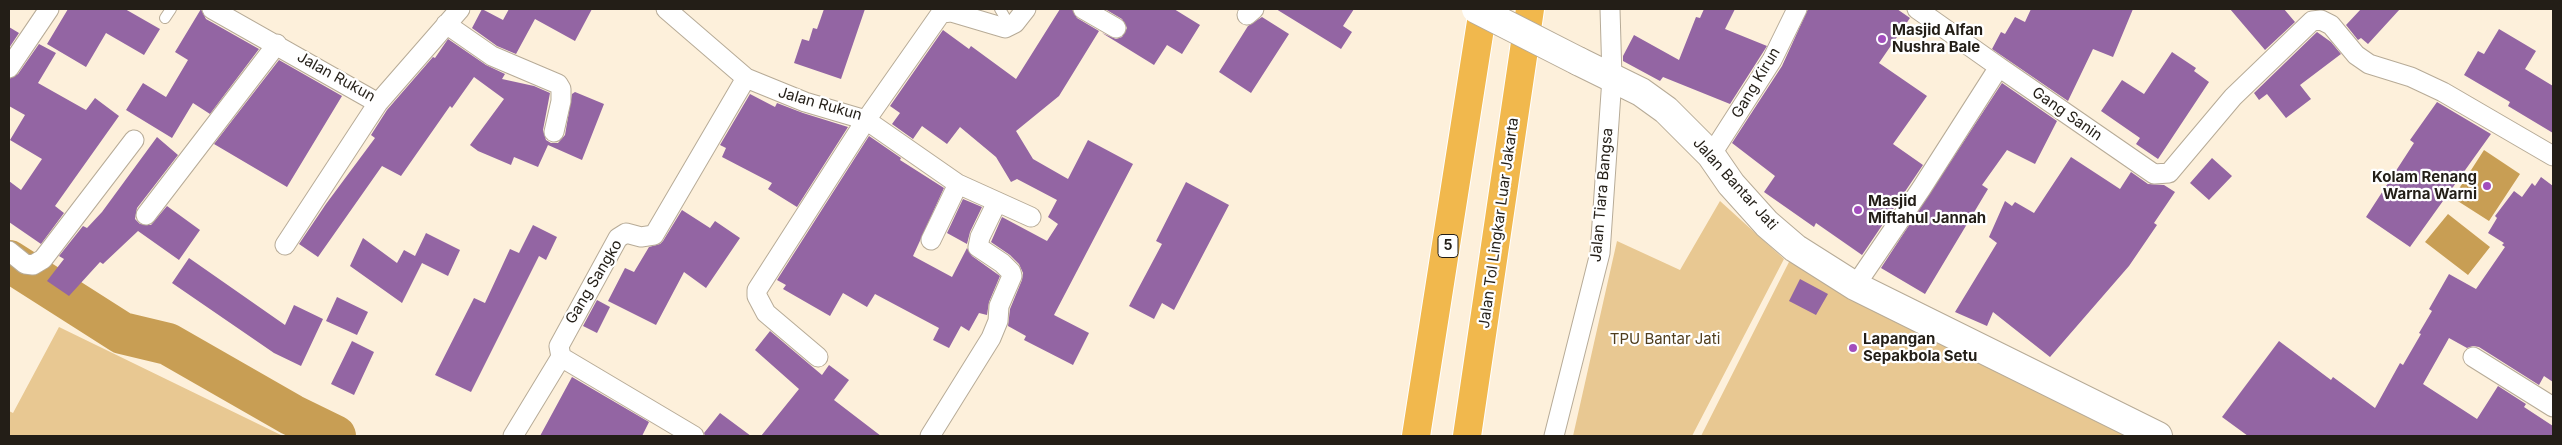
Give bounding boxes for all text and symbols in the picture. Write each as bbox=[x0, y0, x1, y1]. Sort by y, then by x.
place label: Masjid Alfan Nushra Bale bbox=[1892, 21, 1983, 56]
marker: Masjid Alfan Nushra Bale bbox=[1876, 33, 1888, 45]
street label: Gang Kirun bbox=[1728, 44, 1784, 122]
street label: Jalan Rukun bbox=[294, 48, 378, 106]
street label: Jalan Rukun bbox=[776, 83, 864, 125]
street label: Gang Sanin bbox=[2029, 83, 2105, 145]
street label: Jalan Tol Lingkar Luar Jakarta bbox=[1475, 116, 1523, 330]
street label: Jalan Tiara Bangsa bbox=[1587, 127, 1617, 263]
street label: Jalan Bantar Jati bbox=[1689, 134, 1781, 234]
place label: Kolam Renang Warna Warni bbox=[2372, 168, 2477, 203]
marker: Kolam Renang Warna Warni bbox=[2481, 180, 2493, 192]
place label: Masjid Miftahul Jannah bbox=[1868, 192, 1986, 227]
marker: Masjid Miftahul Jannah bbox=[1852, 204, 1864, 216]
road number: 5 bbox=[1438, 235, 1458, 258]
street label: Gang Sangko bbox=[562, 237, 626, 327]
park label: TPU Bantar Jati bbox=[1610, 330, 1720, 348]
place label: Lapangan Sepakbola Setu bbox=[1863, 330, 1977, 365]
marker: Lapangan Sepakbola Setu bbox=[1847, 342, 1859, 354]

